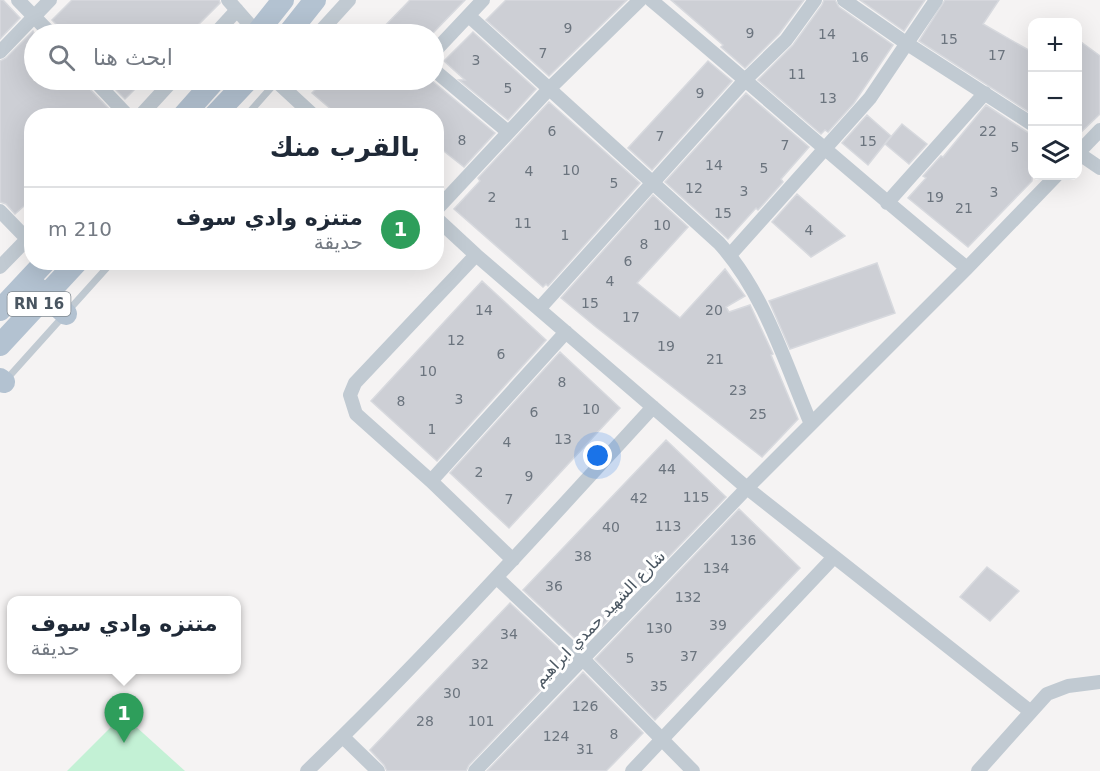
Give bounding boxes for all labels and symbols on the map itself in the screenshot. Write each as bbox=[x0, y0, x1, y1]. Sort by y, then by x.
house number: 9 bbox=[564, 20, 572, 36]
house number: 9 bbox=[746, 25, 754, 41]
house number: 14 bbox=[818, 26, 836, 42]
house number: 15 bbox=[940, 31, 958, 47]
house number: 7 bbox=[539, 45, 547, 61]
house number: 17 bbox=[988, 47, 1006, 63]
house number: 16 bbox=[851, 49, 869, 65]
house number: 3 bbox=[472, 52, 480, 68]
house number: 11 bbox=[788, 66, 806, 82]
house number: 5 bbox=[504, 80, 512, 96]
house number: 9 bbox=[696, 85, 704, 101]
house number: 13 bbox=[819, 90, 837, 106]
house number: 6 bbox=[548, 123, 557, 139]
house number: 22 bbox=[979, 123, 997, 139]
house number: 7 bbox=[656, 128, 664, 144]
house number: 8 bbox=[458, 132, 466, 148]
house number: 15 bbox=[859, 133, 877, 149]
house number: 7 bbox=[781, 137, 789, 153]
house number: 5 bbox=[1011, 139, 1019, 155]
house number: 14 bbox=[705, 157, 723, 173]
house number: 5 bbox=[760, 160, 768, 176]
house number: 10 bbox=[562, 162, 580, 178]
house number: 4 bbox=[525, 163, 534, 179]
house number: 5 bbox=[610, 175, 618, 191]
house number: 12 bbox=[685, 180, 703, 196]
house number: 3 bbox=[740, 183, 748, 199]
house number: 3 bbox=[990, 184, 998, 200]
house number: 2 bbox=[488, 189, 496, 205]
house number: 19 bbox=[926, 189, 944, 205]
house number: 21 bbox=[955, 200, 973, 216]
house number: 15 bbox=[714, 205, 732, 221]
house number: 11 bbox=[514, 215, 532, 231]
house number: 10 bbox=[653, 217, 671, 233]
house number: 4 bbox=[805, 222, 814, 238]
house number: 1 bbox=[561, 227, 569, 243]
house number: 8 bbox=[640, 236, 648, 252]
house number: 6 bbox=[624, 253, 633, 269]
house number: 4 bbox=[606, 273, 615, 289]
road number: RN 16 bbox=[8, 292, 70, 316]
house number: 15 bbox=[581, 295, 599, 311]
house number: 14 bbox=[475, 302, 493, 318]
house number: 20 bbox=[705, 302, 723, 318]
house number: 17 bbox=[622, 309, 640, 325]
house number: 12 bbox=[447, 332, 465, 348]
house number: 19 bbox=[657, 338, 675, 354]
house number: 6 bbox=[497, 346, 506, 362]
house number: 21 bbox=[706, 351, 724, 367]
house number: 10 bbox=[419, 363, 437, 379]
house number: 8 bbox=[558, 374, 566, 390]
house number: 23 bbox=[729, 382, 747, 398]
house number: 3 bbox=[455, 391, 463, 407]
house number: 8 bbox=[397, 393, 405, 409]
house number: 10 bbox=[582, 401, 600, 417]
house number: 6 bbox=[530, 404, 539, 420]
house number: 25 bbox=[749, 406, 767, 422]
house number: 1 bbox=[428, 421, 436, 437]
house number: 13 bbox=[554, 431, 572, 447]
house number: 4 bbox=[503, 434, 512, 450]
your location bbox=[583, 441, 612, 470]
house number: 44 bbox=[658, 461, 676, 477]
house number: 2 bbox=[475, 464, 483, 480]
house number: 9 bbox=[525, 468, 533, 484]
house number: 115 bbox=[683, 489, 709, 505]
house number: 42 bbox=[630, 490, 648, 506]
house number: 7 bbox=[505, 491, 513, 507]
house number: 113 bbox=[655, 518, 681, 534]
house number: 40 bbox=[602, 519, 620, 535]
house number: 136 bbox=[730, 532, 756, 548]
street label: شارع الشهيد حمدي ابراهيم bbox=[530, 547, 670, 691]
house number: 38 bbox=[574, 548, 592, 564]
house number: 134 bbox=[703, 560, 729, 576]
house number: 36 bbox=[545, 578, 563, 594]
house number: 132 bbox=[675, 589, 701, 605]
house number: 39 bbox=[709, 617, 727, 633]
house number: 130 bbox=[646, 620, 672, 636]
house number: 34 bbox=[500, 626, 518, 642]
house number: 37 bbox=[680, 648, 698, 664]
house number: 5 bbox=[626, 650, 634, 666]
house number: 32 bbox=[471, 656, 489, 672]
house number: 35 bbox=[650, 678, 668, 694]
house number: 30 bbox=[443, 685, 461, 701]
pin: 1 bbox=[104, 694, 144, 743]
house number: 126 bbox=[572, 698, 598, 714]
house number: 28 bbox=[416, 713, 434, 729]
house number: 101 bbox=[468, 713, 494, 729]
house number: 8 bbox=[610, 726, 618, 742]
house number: 124 bbox=[543, 728, 569, 744]
house number: 31 bbox=[576, 741, 594, 757]

